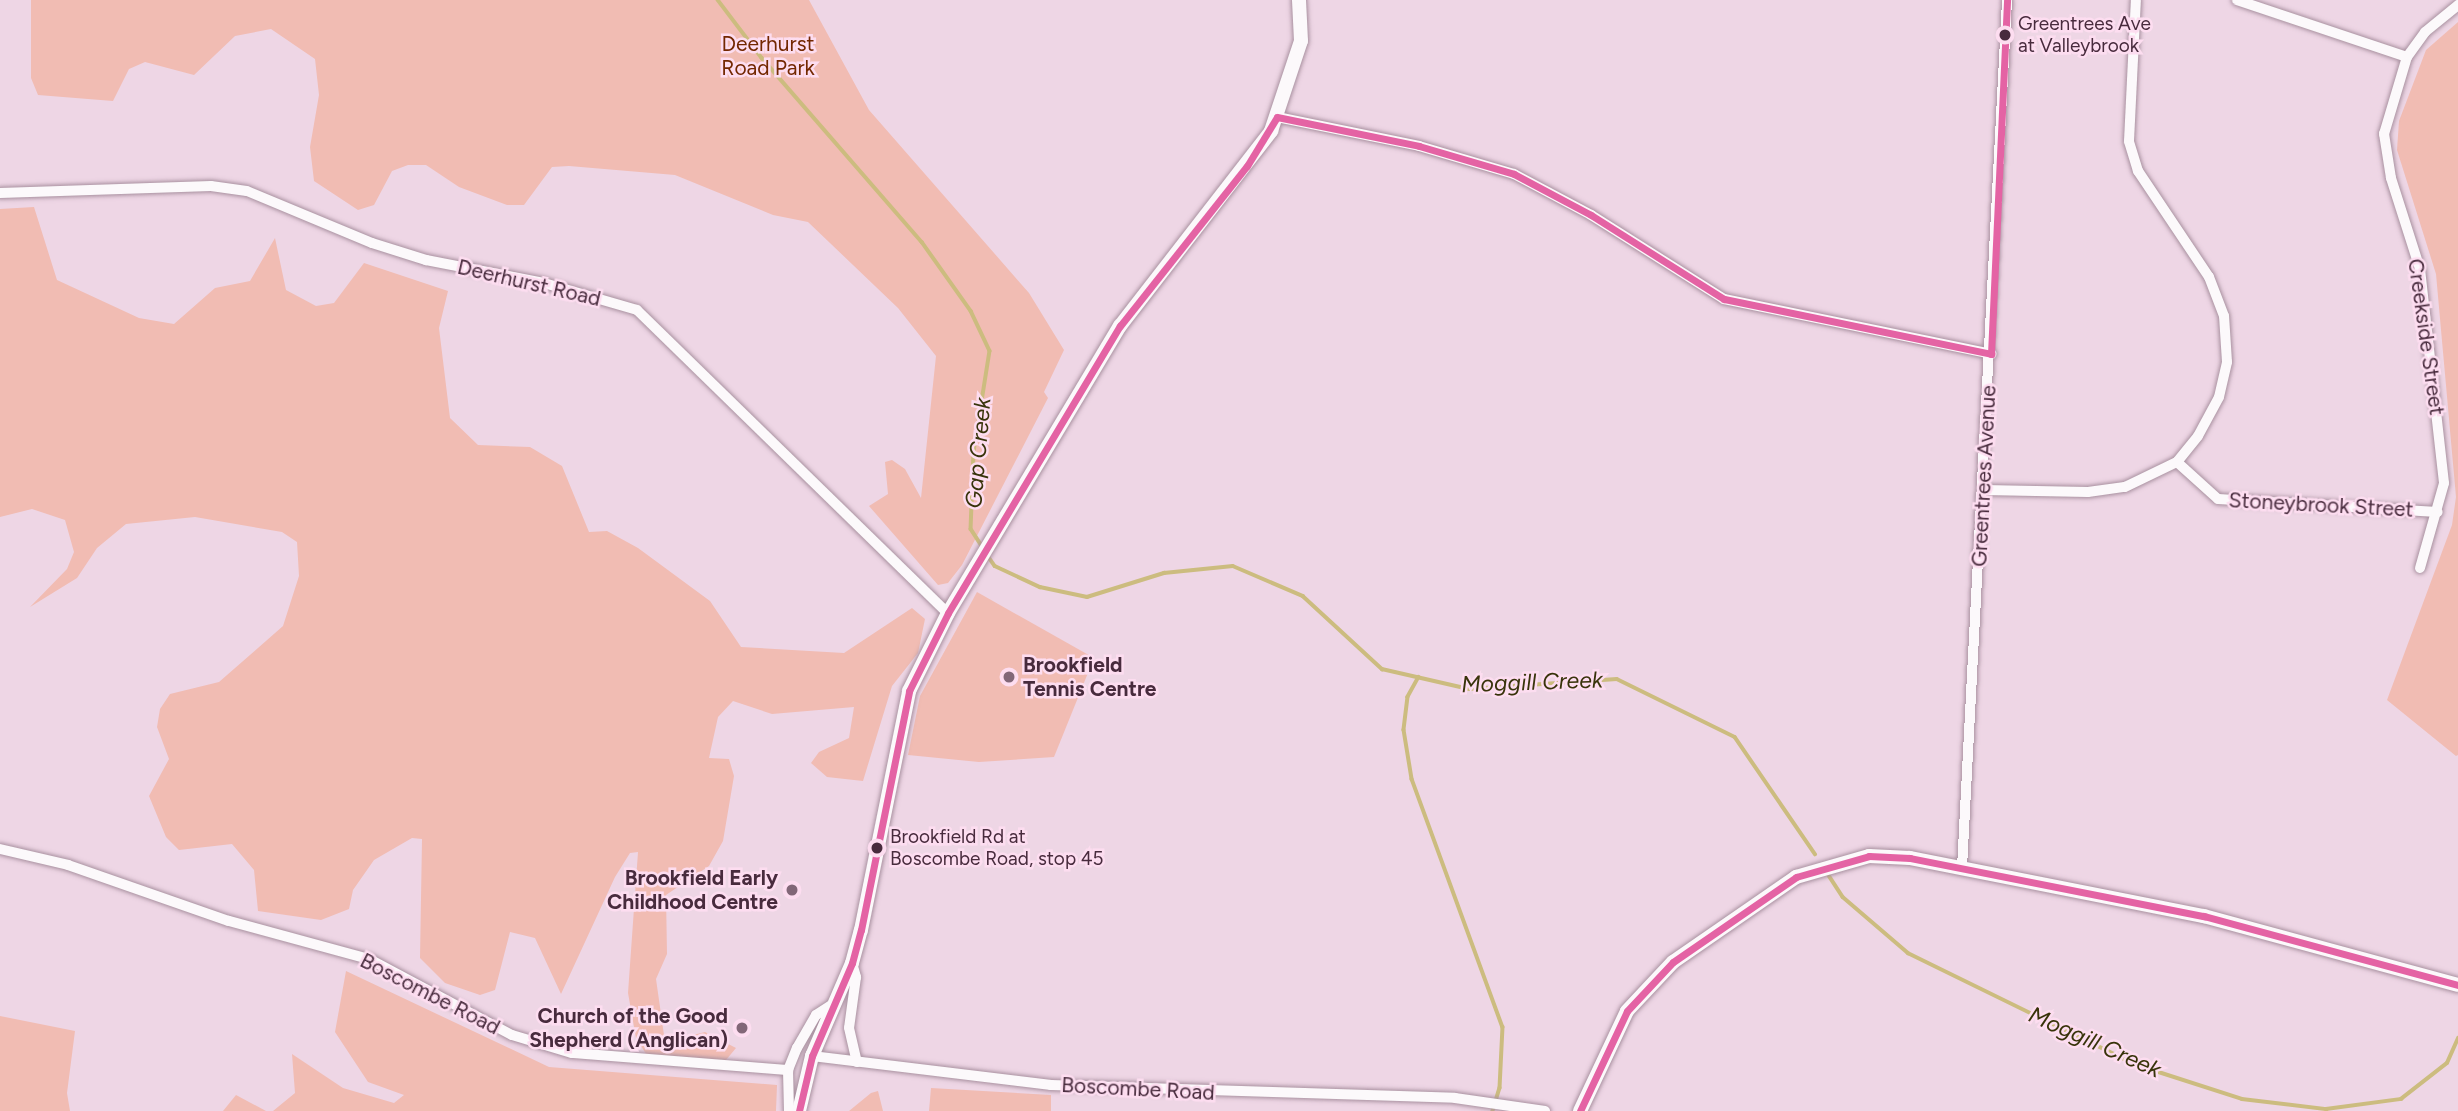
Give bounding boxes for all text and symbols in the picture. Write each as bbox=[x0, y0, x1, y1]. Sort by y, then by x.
place label: Greentrees Ave at Valleybrook bbox=[2018, 13, 2151, 57]
marker: Greentrees Ave at Valleybrook bbox=[1998, 28, 2012, 42]
park label: Deerhurst Road Park bbox=[721, 31, 815, 81]
street label: Deerhurst Road bbox=[455, 254, 603, 312]
street label: Creekside Street bbox=[2403, 257, 2449, 417]
street label: Greentrees Avenue bbox=[1967, 385, 2001, 567]
water label: Gap Creek bbox=[959, 396, 997, 510]
street label: Stoneybrook Street bbox=[2228, 488, 2414, 522]
place label: Brookfield Tennis Centre bbox=[1023, 652, 1156, 702]
water label: Moggill Creek bbox=[1461, 666, 1603, 698]
marker: Brookfield Tennis Centre bbox=[1001, 669, 1017, 685]
place label: Brookfield Rd at Boscombe Road, stop 45 bbox=[890, 826, 1104, 870]
marker: Brookfield Rd at Boscombe Road, stop 45 bbox=[870, 841, 884, 855]
place label: Brookfield Early Childhood Centre bbox=[607, 865, 778, 915]
marker: Brookfield Early Childhood Centre bbox=[784, 882, 800, 898]
street label: Boscombe Road bbox=[356, 948, 504, 1040]
water label: Moggill Creek bbox=[2025, 1001, 2165, 1083]
place label: Church of the Good Shepherd (Anglican) bbox=[529, 1003, 728, 1053]
marker: Church of the Good Shepherd (Anglican) bbox=[734, 1020, 750, 1036]
street label: Boscombe Road bbox=[1061, 1072, 1215, 1106]

